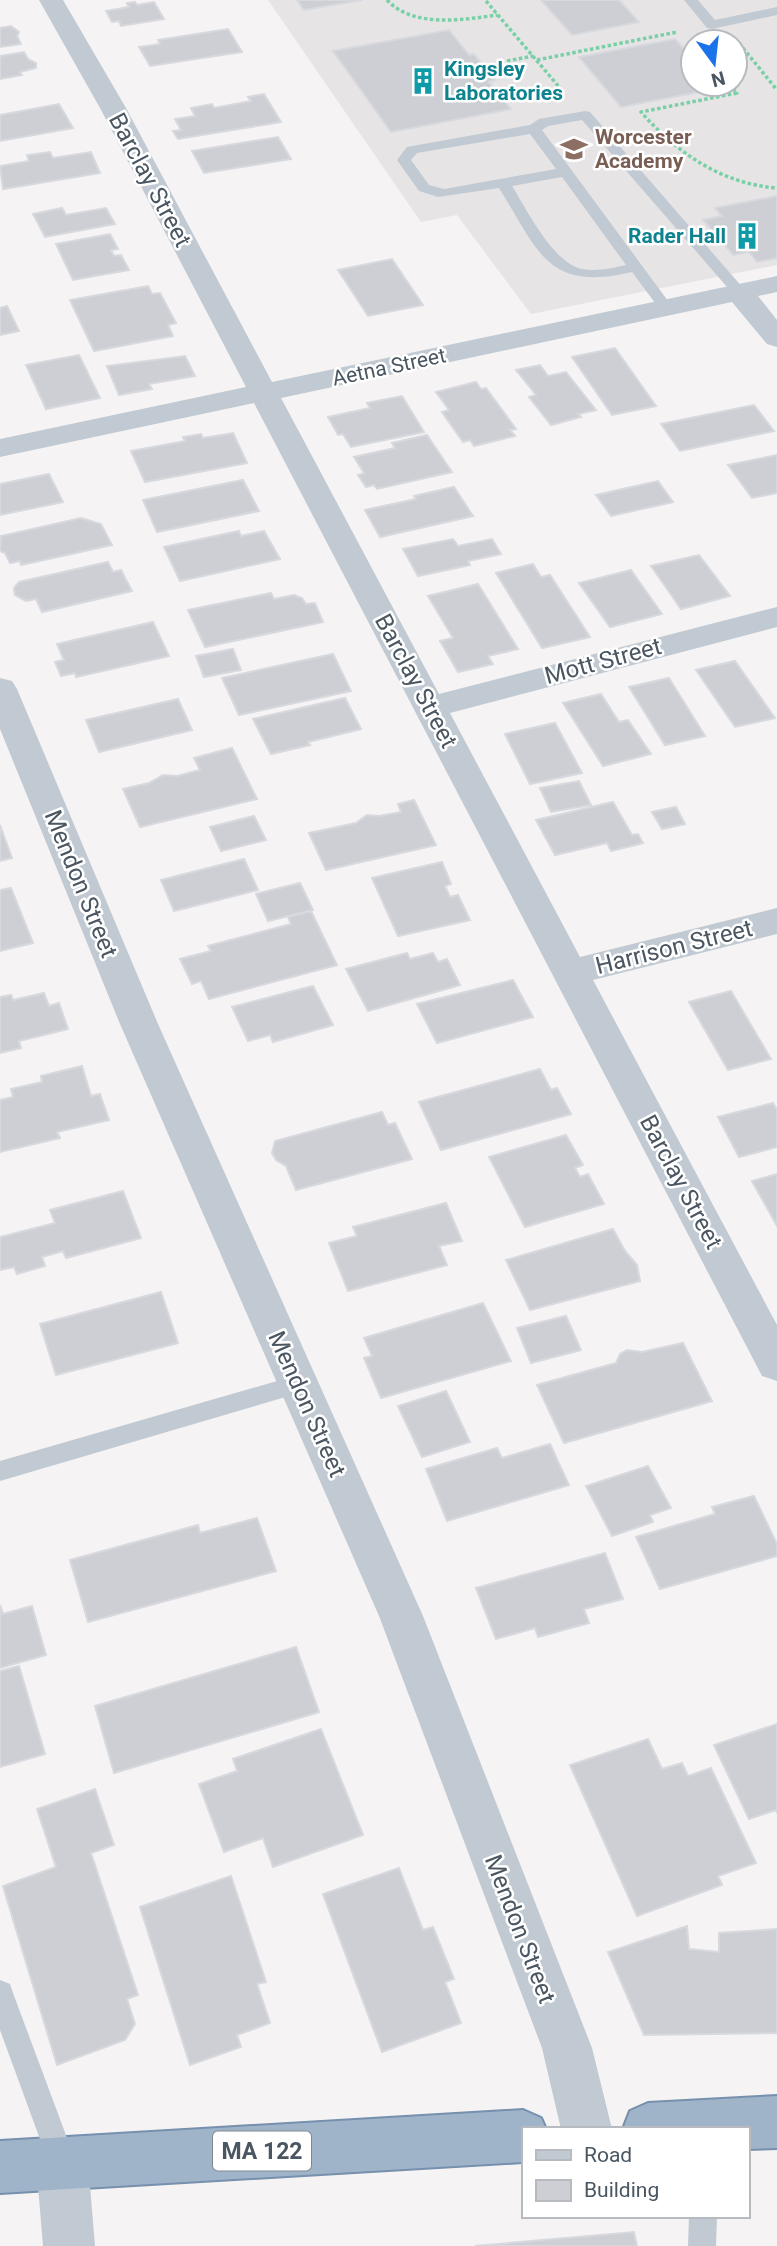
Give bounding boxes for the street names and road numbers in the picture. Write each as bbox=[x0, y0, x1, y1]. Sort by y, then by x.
street label: Barclay Street bbox=[103, 108, 197, 252]
street label: Aetna Street bbox=[330, 343, 448, 391]
street label: Barclay Street bbox=[369, 609, 463, 753]
street label: Mott Street bbox=[542, 632, 665, 690]
street label: Mendon Street bbox=[39, 806, 123, 962]
street label: Harrison Street bbox=[593, 914, 756, 980]
street label: Barclay Street bbox=[634, 1110, 728, 1254]
street label: Mendon Street bbox=[262, 1327, 352, 1481]
street label: Mendon Street bbox=[479, 1851, 561, 2007]
road number: MA 122 bbox=[213, 2132, 311, 2170]

